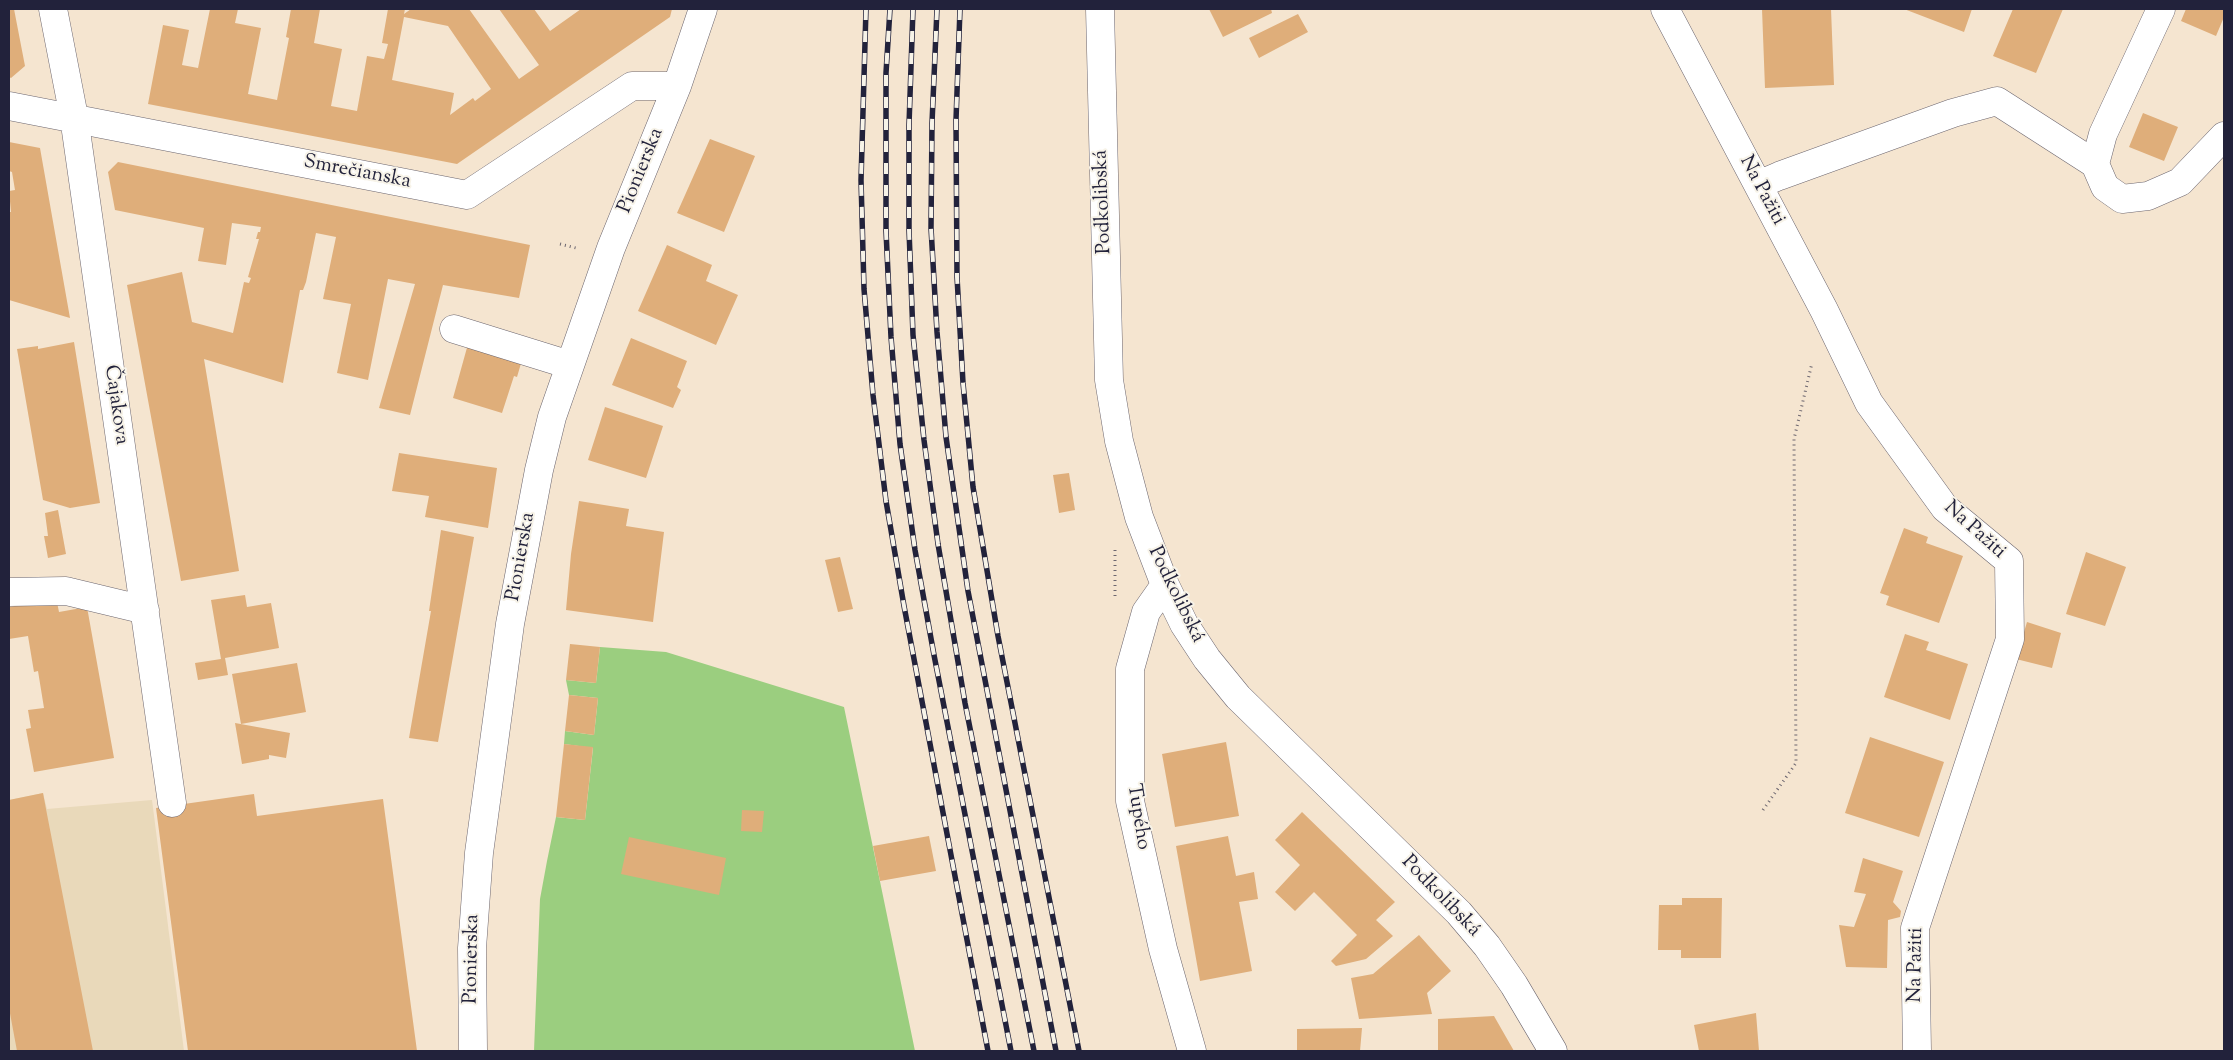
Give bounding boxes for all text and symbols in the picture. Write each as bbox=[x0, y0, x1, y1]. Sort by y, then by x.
street label: Pionierska bbox=[614, 125, 670, 217]
street label: Podkolibská bbox=[1090, 150, 1118, 254]
street label: Smrečianska bbox=[301, 151, 413, 195]
street label: Na Pažiti bbox=[1733, 152, 1789, 230]
street label: Čajakova bbox=[98, 364, 132, 446]
street label: Na Pažiti bbox=[1938, 497, 2010, 565]
street label: Pionierska bbox=[502, 511, 542, 603]
street label: Podkolibská bbox=[1141, 543, 1209, 647]
street label: Tupého bbox=[1120, 782, 1154, 852]
street label: Podkolibská bbox=[1395, 851, 1485, 943]
street label: Pionierska bbox=[460, 914, 486, 1004]
street label: Na Pažiti bbox=[1904, 927, 1930, 1003]

